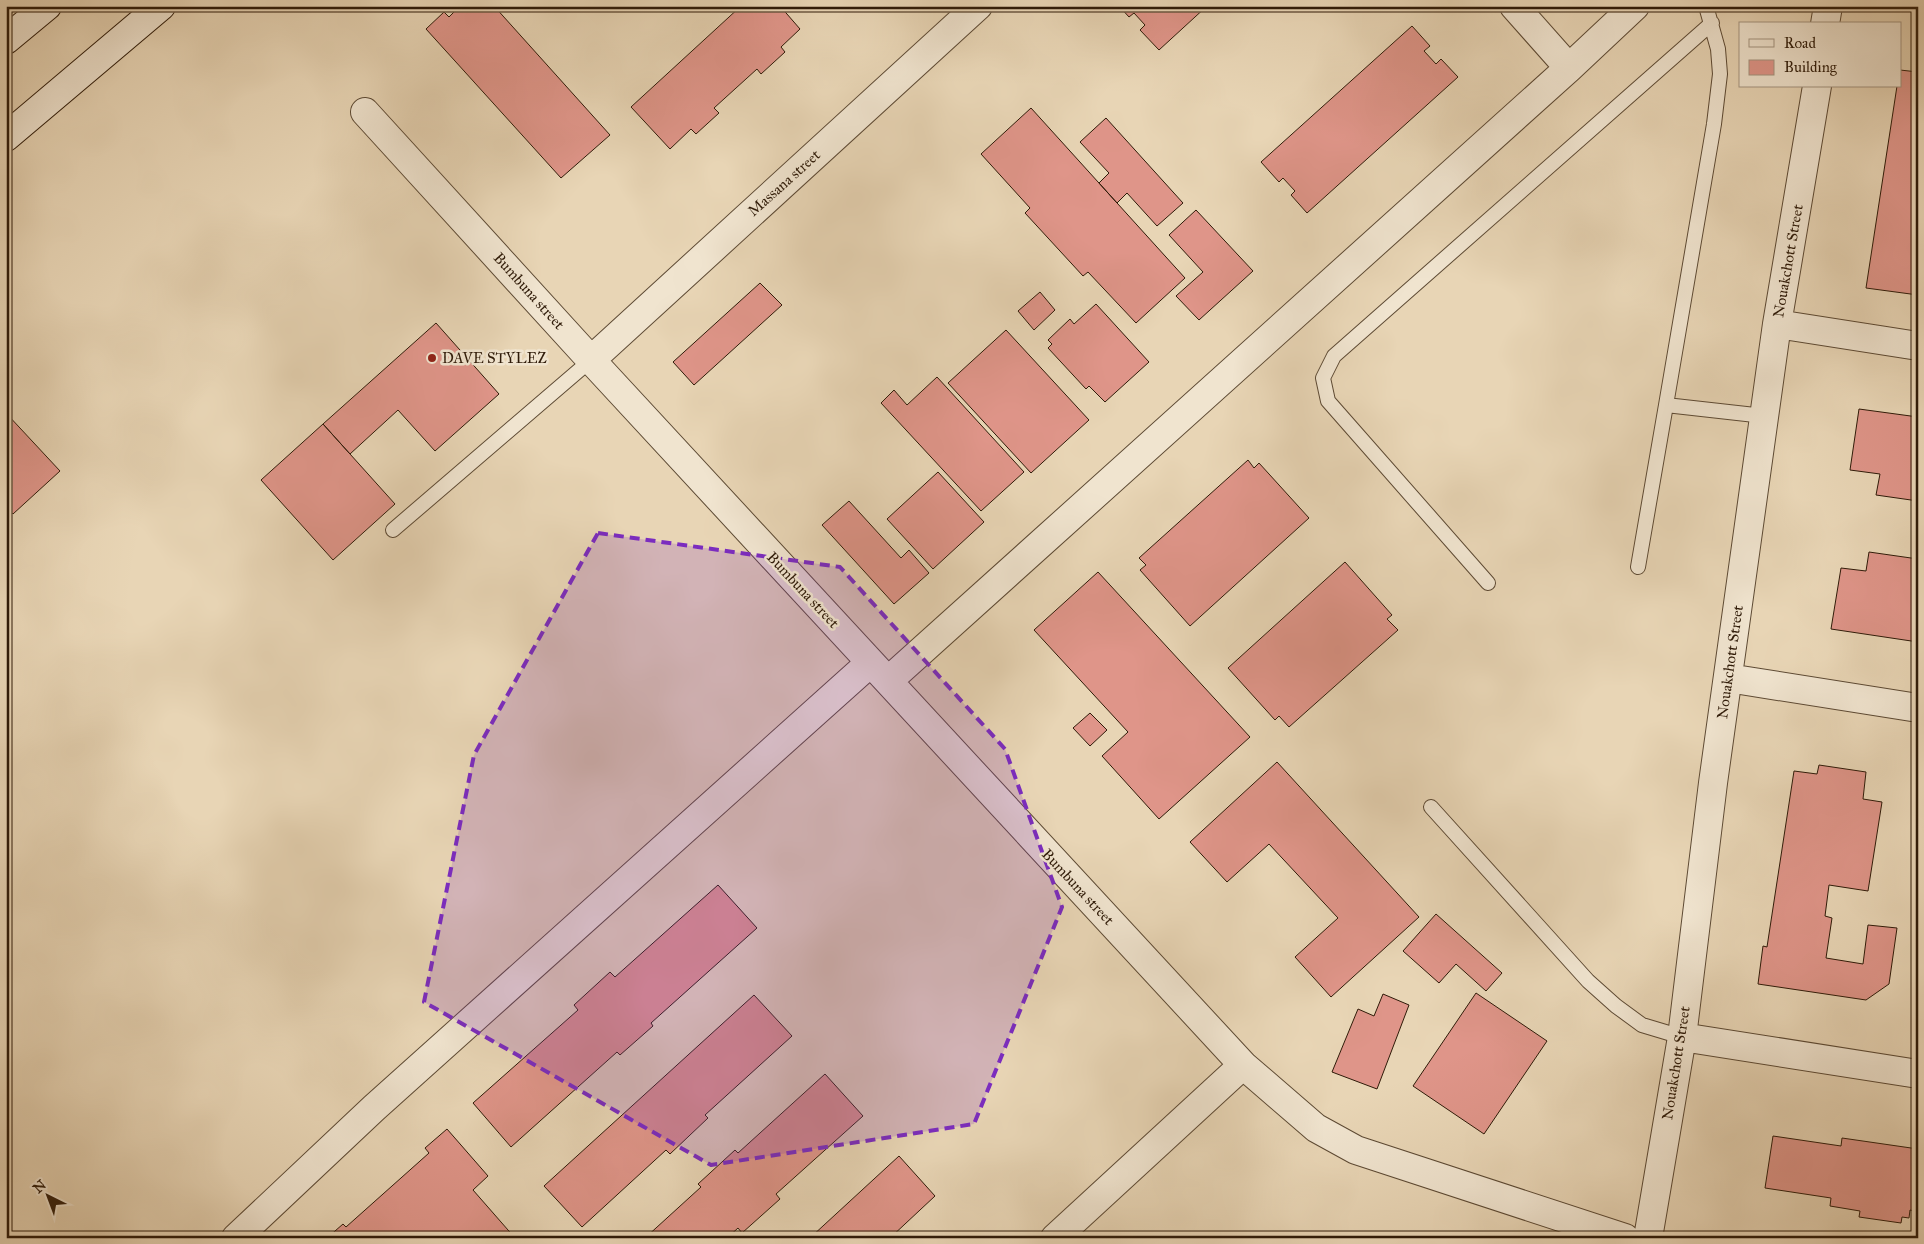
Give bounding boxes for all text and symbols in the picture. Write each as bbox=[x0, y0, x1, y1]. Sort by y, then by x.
legend bbox=[1739, 22, 1902, 88]
text: Road bbox=[1784, 34, 1816, 52]
text: Building bbox=[1784, 58, 1838, 76]
street label: Massana street bbox=[744, 145, 824, 220]
street label: Nouakchott Street bbox=[1769, 202, 1807, 319]
street label: Bumbuna street bbox=[490, 249, 569, 334]
place label: DAVE STYLEZ bbox=[442, 349, 547, 367]
marker: DAVE STYLEZ bbox=[426, 352, 438, 364]
street label: Bumbuna street bbox=[763, 548, 843, 632]
street label: Nouakchott Street bbox=[1713, 603, 1747, 720]
street label: Bumbuna street bbox=[1038, 845, 1118, 929]
street label: Nouakchott Street bbox=[1658, 1004, 1694, 1121]
north arrow bbox=[22, 1172, 72, 1222]
text: N bbox=[30, 1176, 50, 1197]

